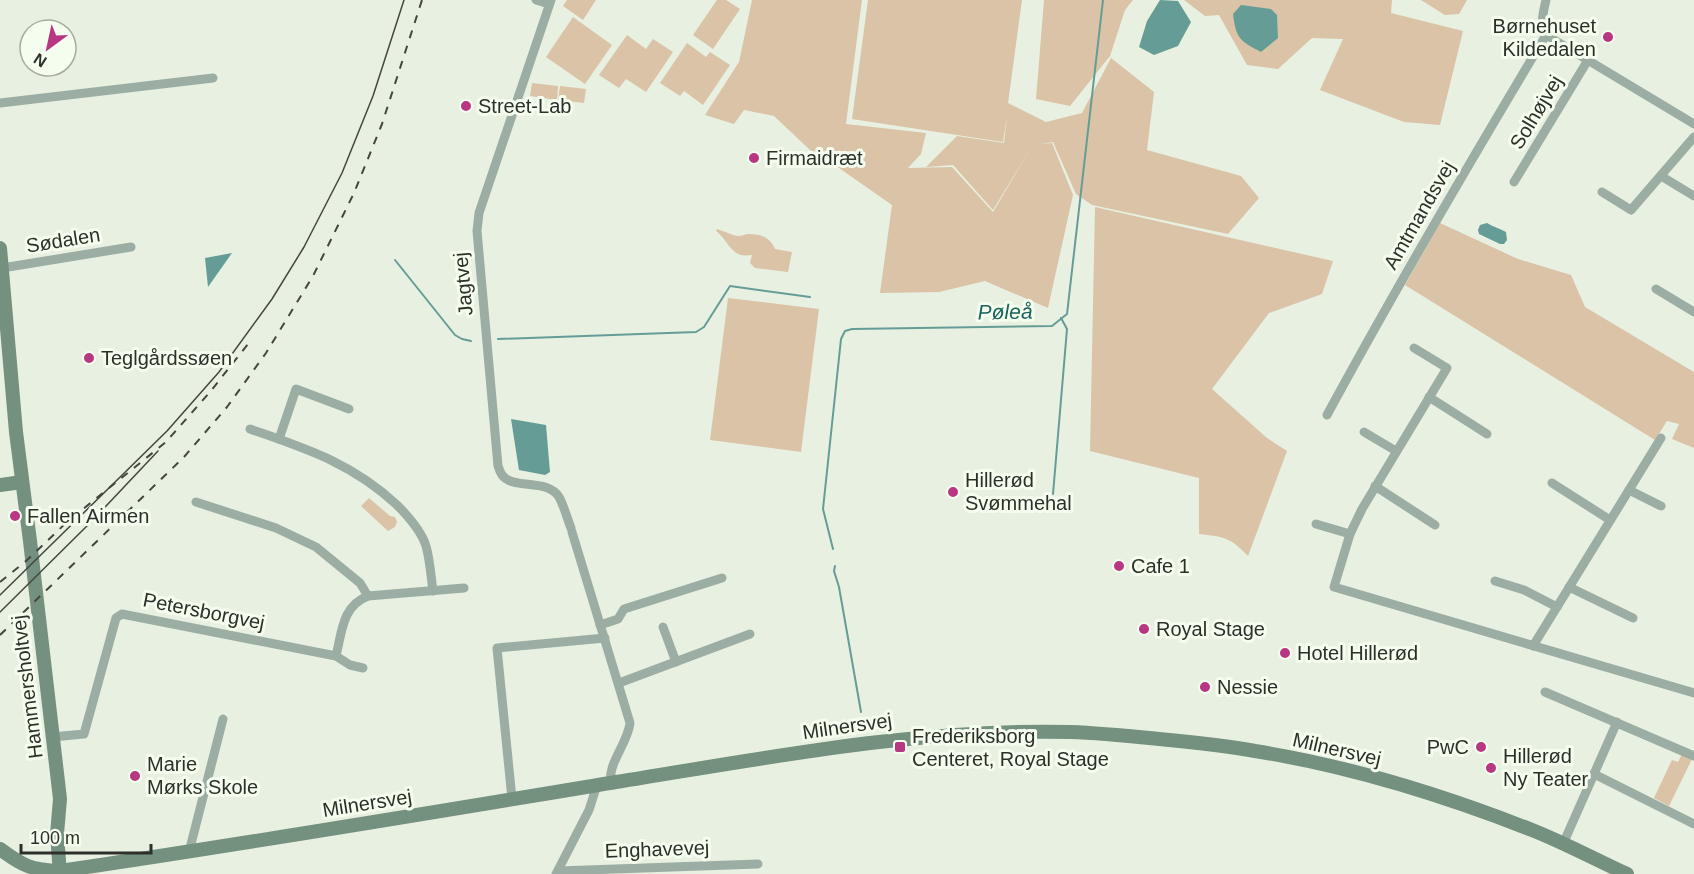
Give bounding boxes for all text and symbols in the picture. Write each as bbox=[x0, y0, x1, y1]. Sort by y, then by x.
place label: Børnehuset Kildedalen bbox=[1493, 15, 1596, 60]
north arrow bbox=[18, 18, 78, 78]
marker: Børnehuset Kildedalen bbox=[1601, 30, 1615, 44]
text: N bbox=[31, 50, 50, 70]
street label: Solhøjvej bbox=[1505, 71, 1567, 153]
place label: Street-Lab bbox=[478, 95, 571, 117]
marker: Street-Lab bbox=[459, 99, 473, 113]
place label: Firmaidræt bbox=[766, 147, 863, 169]
marker: Firmaidræt bbox=[747, 151, 761, 165]
street label: Amtmandsvej bbox=[1379, 157, 1459, 273]
street label: Sødalen bbox=[24, 223, 102, 257]
street label: Jagtvej bbox=[449, 251, 477, 317]
water label: Pøleå bbox=[977, 300, 1033, 323]
place label: Teglgårdssøen bbox=[101, 347, 232, 369]
marker: Teglgårdssøen bbox=[82, 351, 96, 365]
place label: Hillerød Svømmehal bbox=[965, 469, 1072, 514]
marker: Hillerød Svømmehal bbox=[946, 485, 960, 499]
place label: Fallen Airmen bbox=[27, 505, 149, 527]
marker: Fallen Airmen bbox=[8, 509, 22, 523]
place label: Cafe 1 bbox=[1131, 555, 1190, 577]
marker: Cafe 1 bbox=[1112, 559, 1126, 573]
street label: Petersborgvej bbox=[141, 588, 267, 634]
street label: Hammersholtvej bbox=[7, 614, 47, 760]
place label: Royal Stage bbox=[1156, 618, 1265, 640]
marker: Royal Stage bbox=[1137, 622, 1151, 636]
place label: Hotel Hillerød bbox=[1297, 642, 1418, 664]
marker: Hotel Hillerød bbox=[1278, 646, 1292, 660]
place label: Nessie bbox=[1217, 676, 1278, 698]
marker: Nessie bbox=[1198, 680, 1212, 694]
street label: Milnersvej bbox=[801, 709, 893, 743]
place label: Frederiksborg Centeret, Royal Stage bbox=[912, 725, 1109, 770]
street label: Milnersvej bbox=[1291, 728, 1383, 770]
place label: PwC bbox=[1427, 736, 1469, 758]
marker: Frederiksborg Centeret, Royal Stage bbox=[893, 740, 907, 754]
marker: PwC bbox=[1474, 740, 1488, 754]
place label: Hillerød Ny Teater bbox=[1503, 745, 1589, 790]
place label: Marie Mørks Skole bbox=[147, 753, 258, 798]
marker: Hillerød Ny Teater bbox=[1484, 761, 1498, 775]
marker: Marie Mørks Skole bbox=[128, 769, 142, 783]
street label: Milnersvej bbox=[321, 785, 413, 821]
scale bar bbox=[21, 817, 152, 855]
text: 100 m bbox=[30, 828, 80, 848]
street label: Enghavevej bbox=[604, 836, 710, 862]

